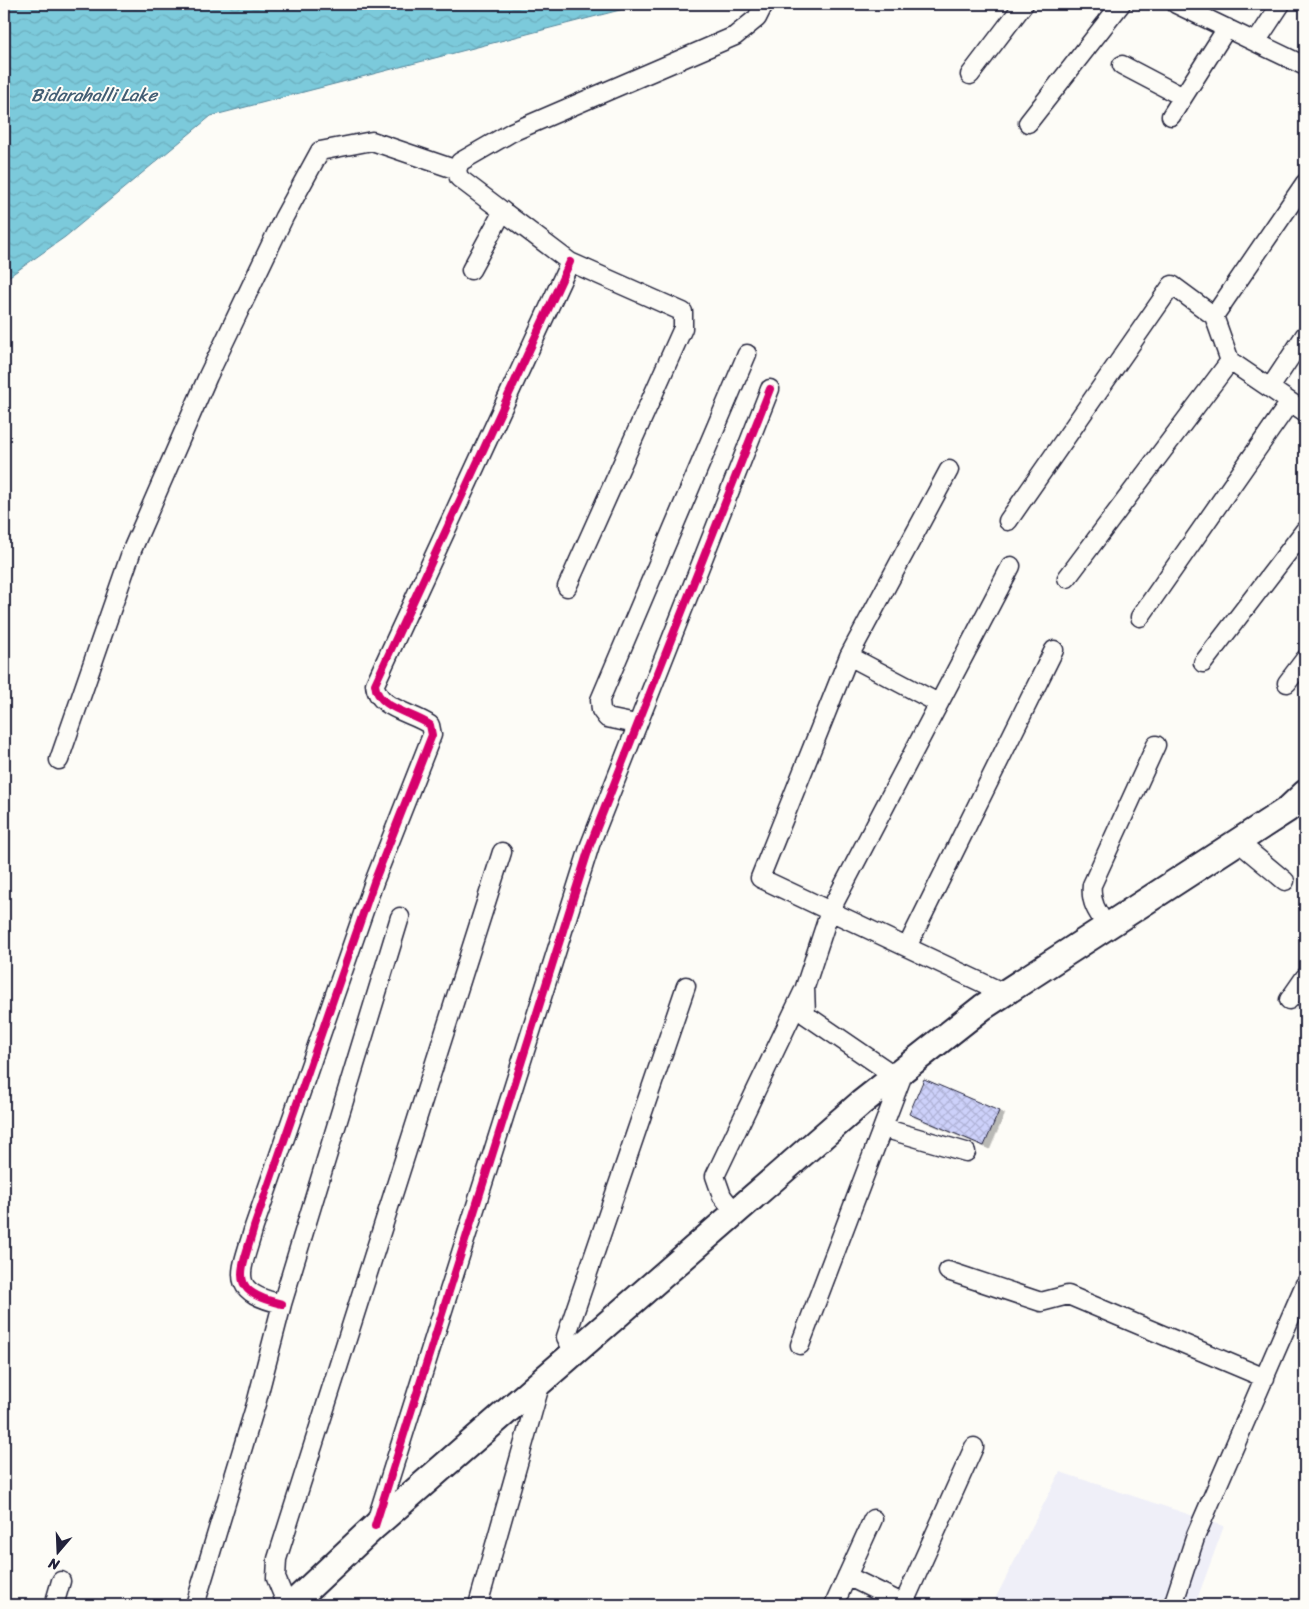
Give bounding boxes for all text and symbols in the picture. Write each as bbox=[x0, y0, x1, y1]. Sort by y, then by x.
water label: Bidarahalli Lake bbox=[31, 79, 159, 111]
north arrow bbox=[32, 1526, 82, 1576]
text: N bbox=[45, 1550, 64, 1578]

